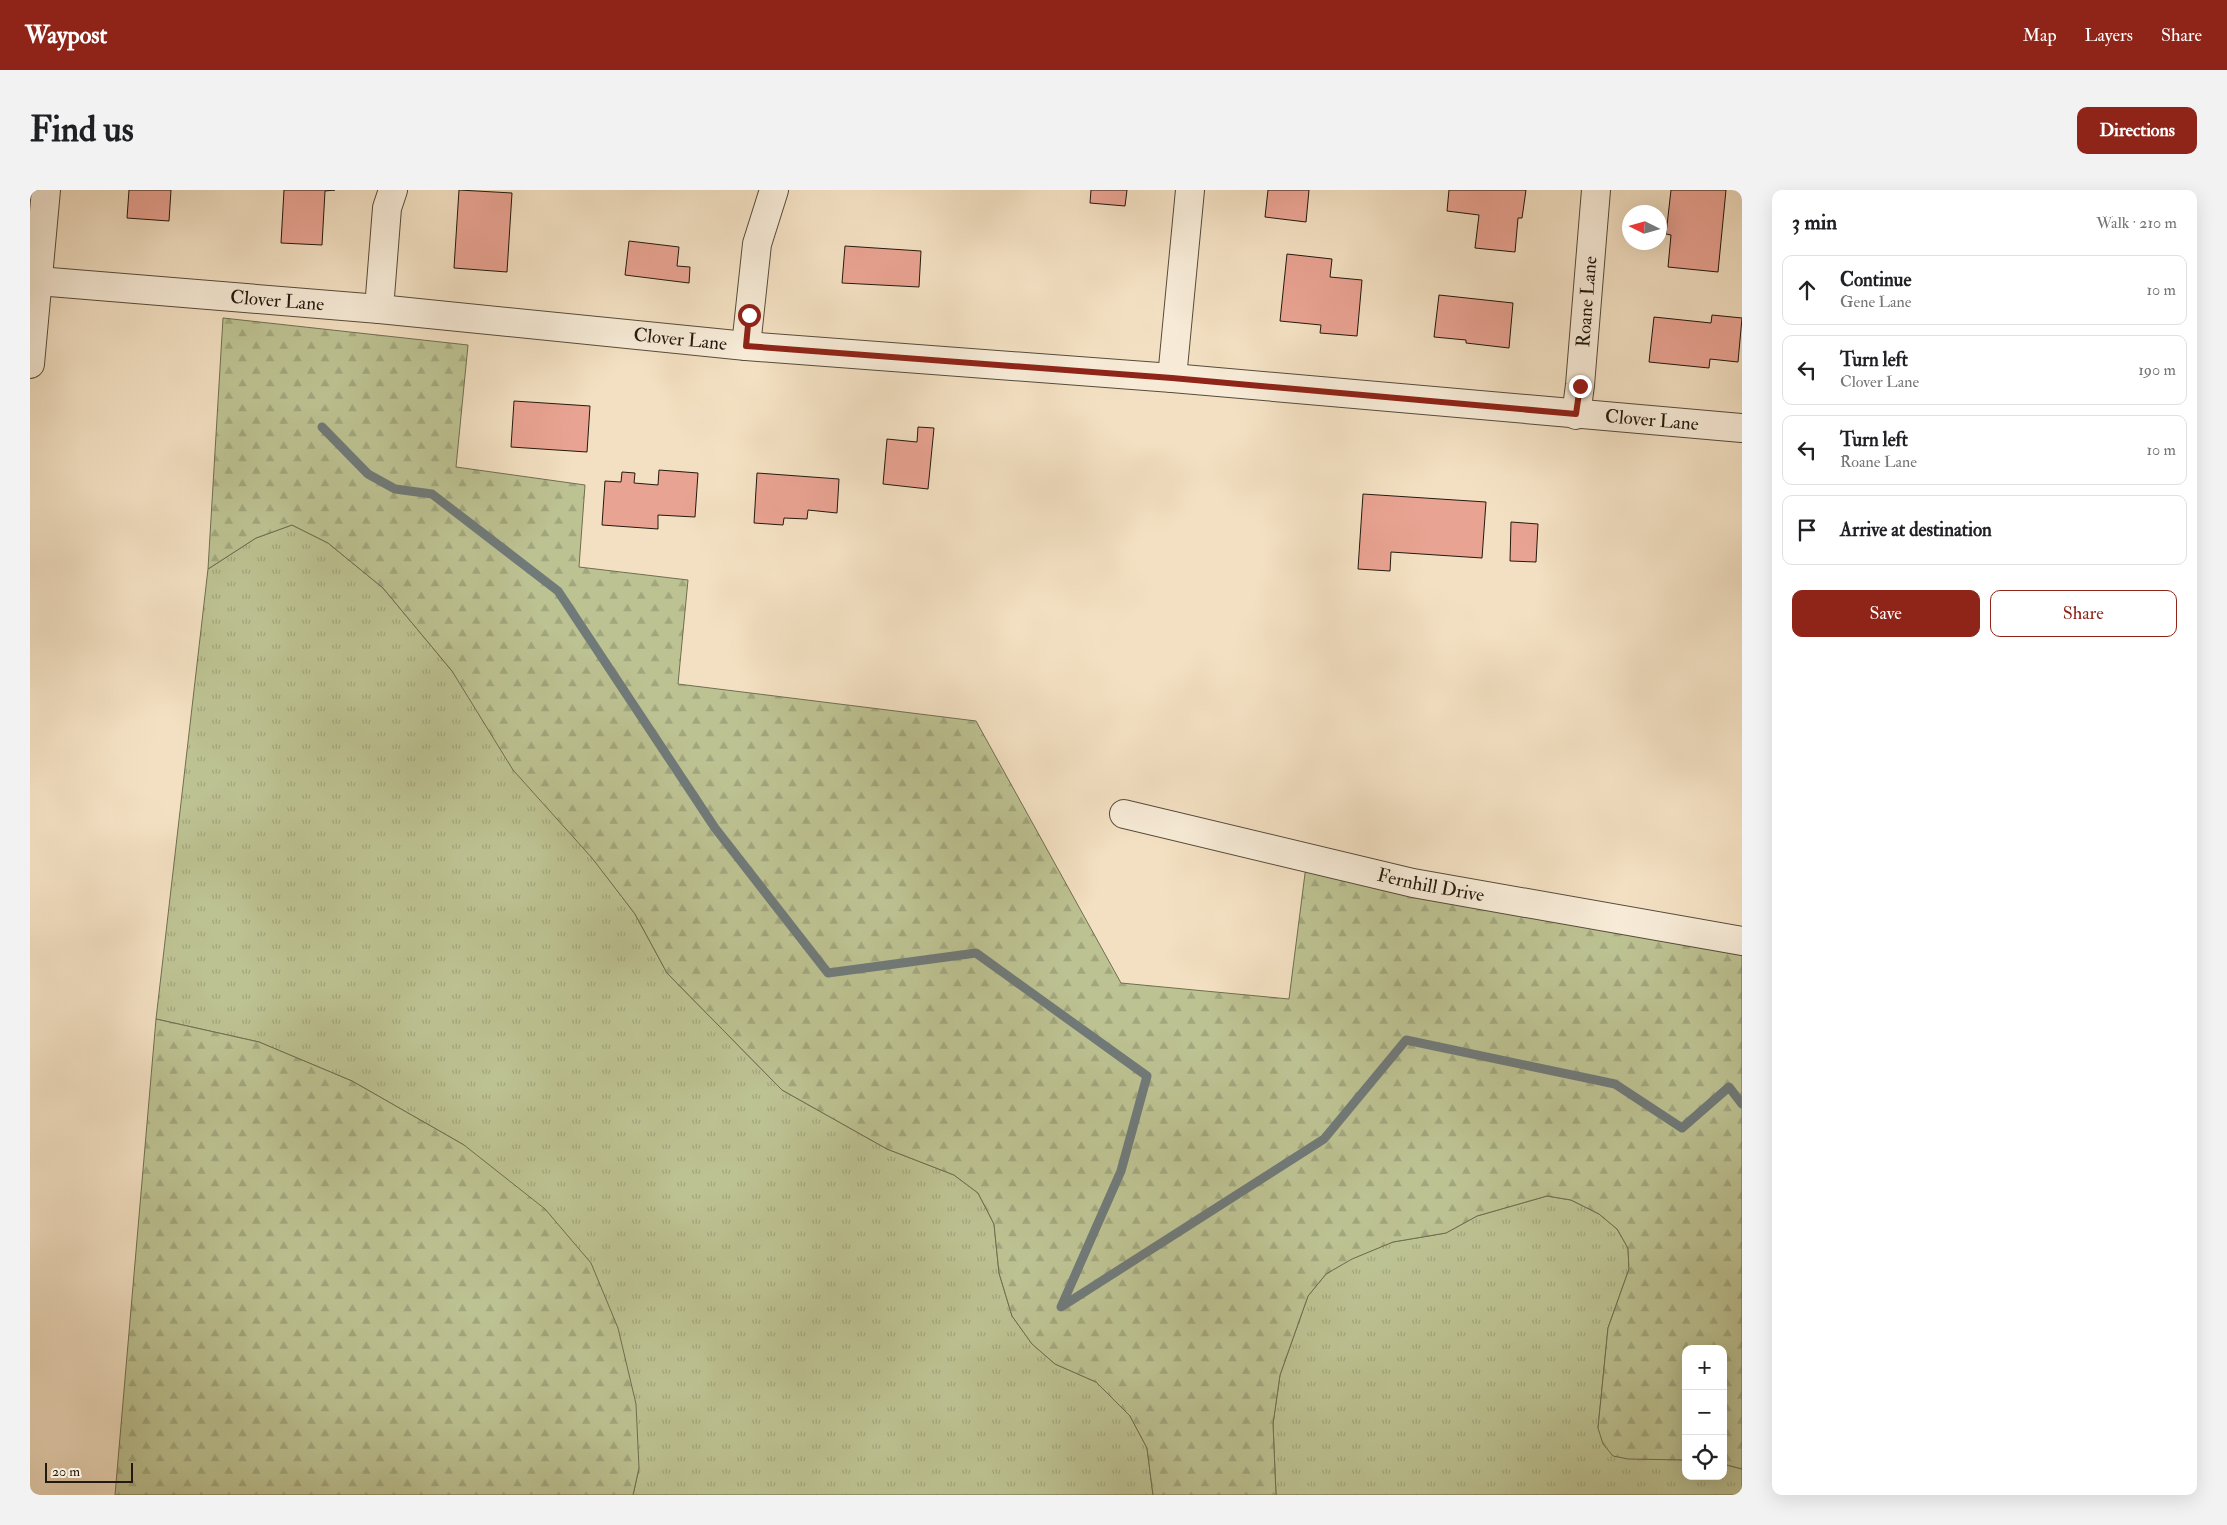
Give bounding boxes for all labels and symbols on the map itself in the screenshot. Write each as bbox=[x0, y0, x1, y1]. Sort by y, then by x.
north arrow bbox=[1622, 205, 1667, 250]
street label: Roane Lane bbox=[1571, 255, 1603, 348]
street label: Clover Lane bbox=[229, 285, 325, 316]
route start bbox=[738, 304, 761, 327]
street label: Clover Lane bbox=[632, 323, 728, 356]
route end bbox=[1569, 375, 1592, 398]
street label: Clover Lane bbox=[1604, 404, 1700, 436]
street label: Fernhill Drive bbox=[1375, 863, 1486, 907]
scale bar bbox=[45, 1460, 132, 1483]

